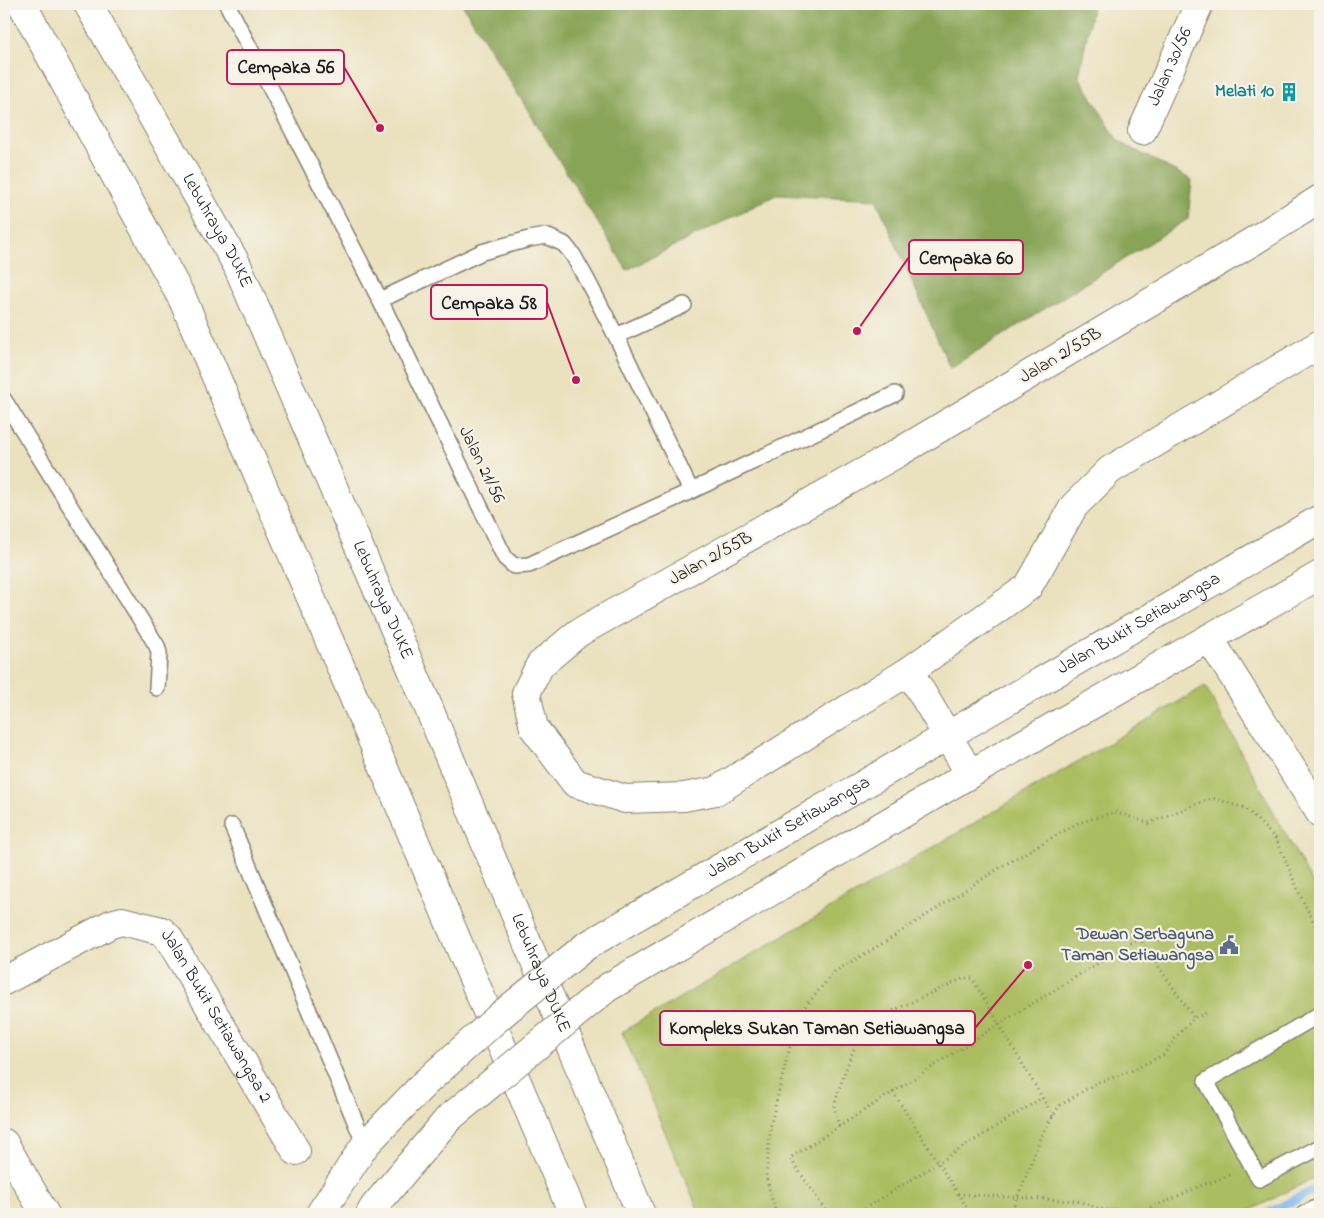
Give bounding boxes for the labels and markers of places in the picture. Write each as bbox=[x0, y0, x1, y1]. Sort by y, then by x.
callout: Cempaka 56 bbox=[227, 50, 344, 84]
place label: Melati 10 bbox=[1215, 79, 1274, 105]
building icon: Melati 10 bbox=[1278, 81, 1300, 103]
callout: Cempaka 60 bbox=[909, 240, 1023, 274]
callout: Cempaka 58 bbox=[431, 285, 547, 319]
place label: Dewan Serbaguna Taman Setiawangsa bbox=[1061, 922, 1214, 970]
public building icon: Dewan Serbaguna Taman Setiawangsa bbox=[1218, 934, 1240, 956]
callout: Kompleks Sukan Taman Setiawangsa bbox=[660, 1011, 975, 1045]

